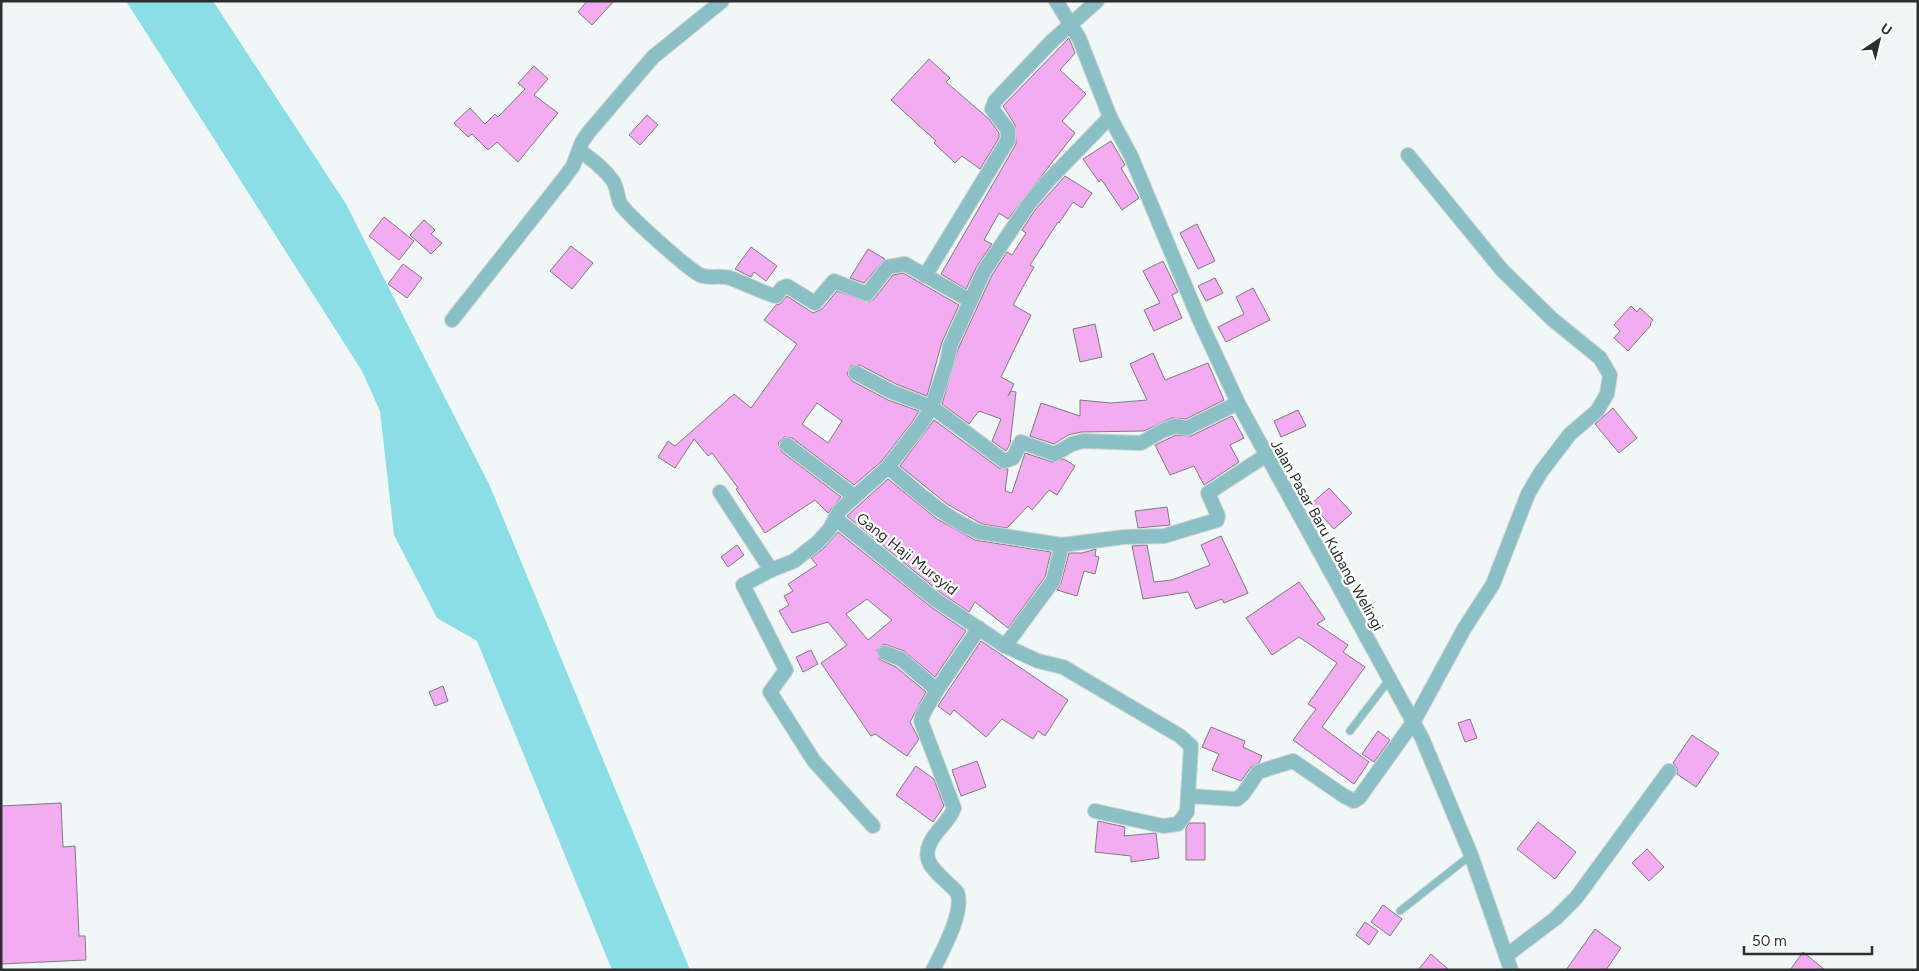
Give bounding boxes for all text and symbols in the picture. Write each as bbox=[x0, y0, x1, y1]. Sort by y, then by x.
north arrow bbox=[1854, 15, 1904, 65]
text: U bbox=[1877, 20, 1895, 40]
street label: Jalan Pasar Baru Kubang Welingi bbox=[1267, 436, 1387, 634]
street label: Gang Haji Mursyid bbox=[853, 509, 961, 599]
scale bar bbox=[1744, 924, 1872, 956]
text: 50 m bbox=[1752, 932, 1787, 950]

